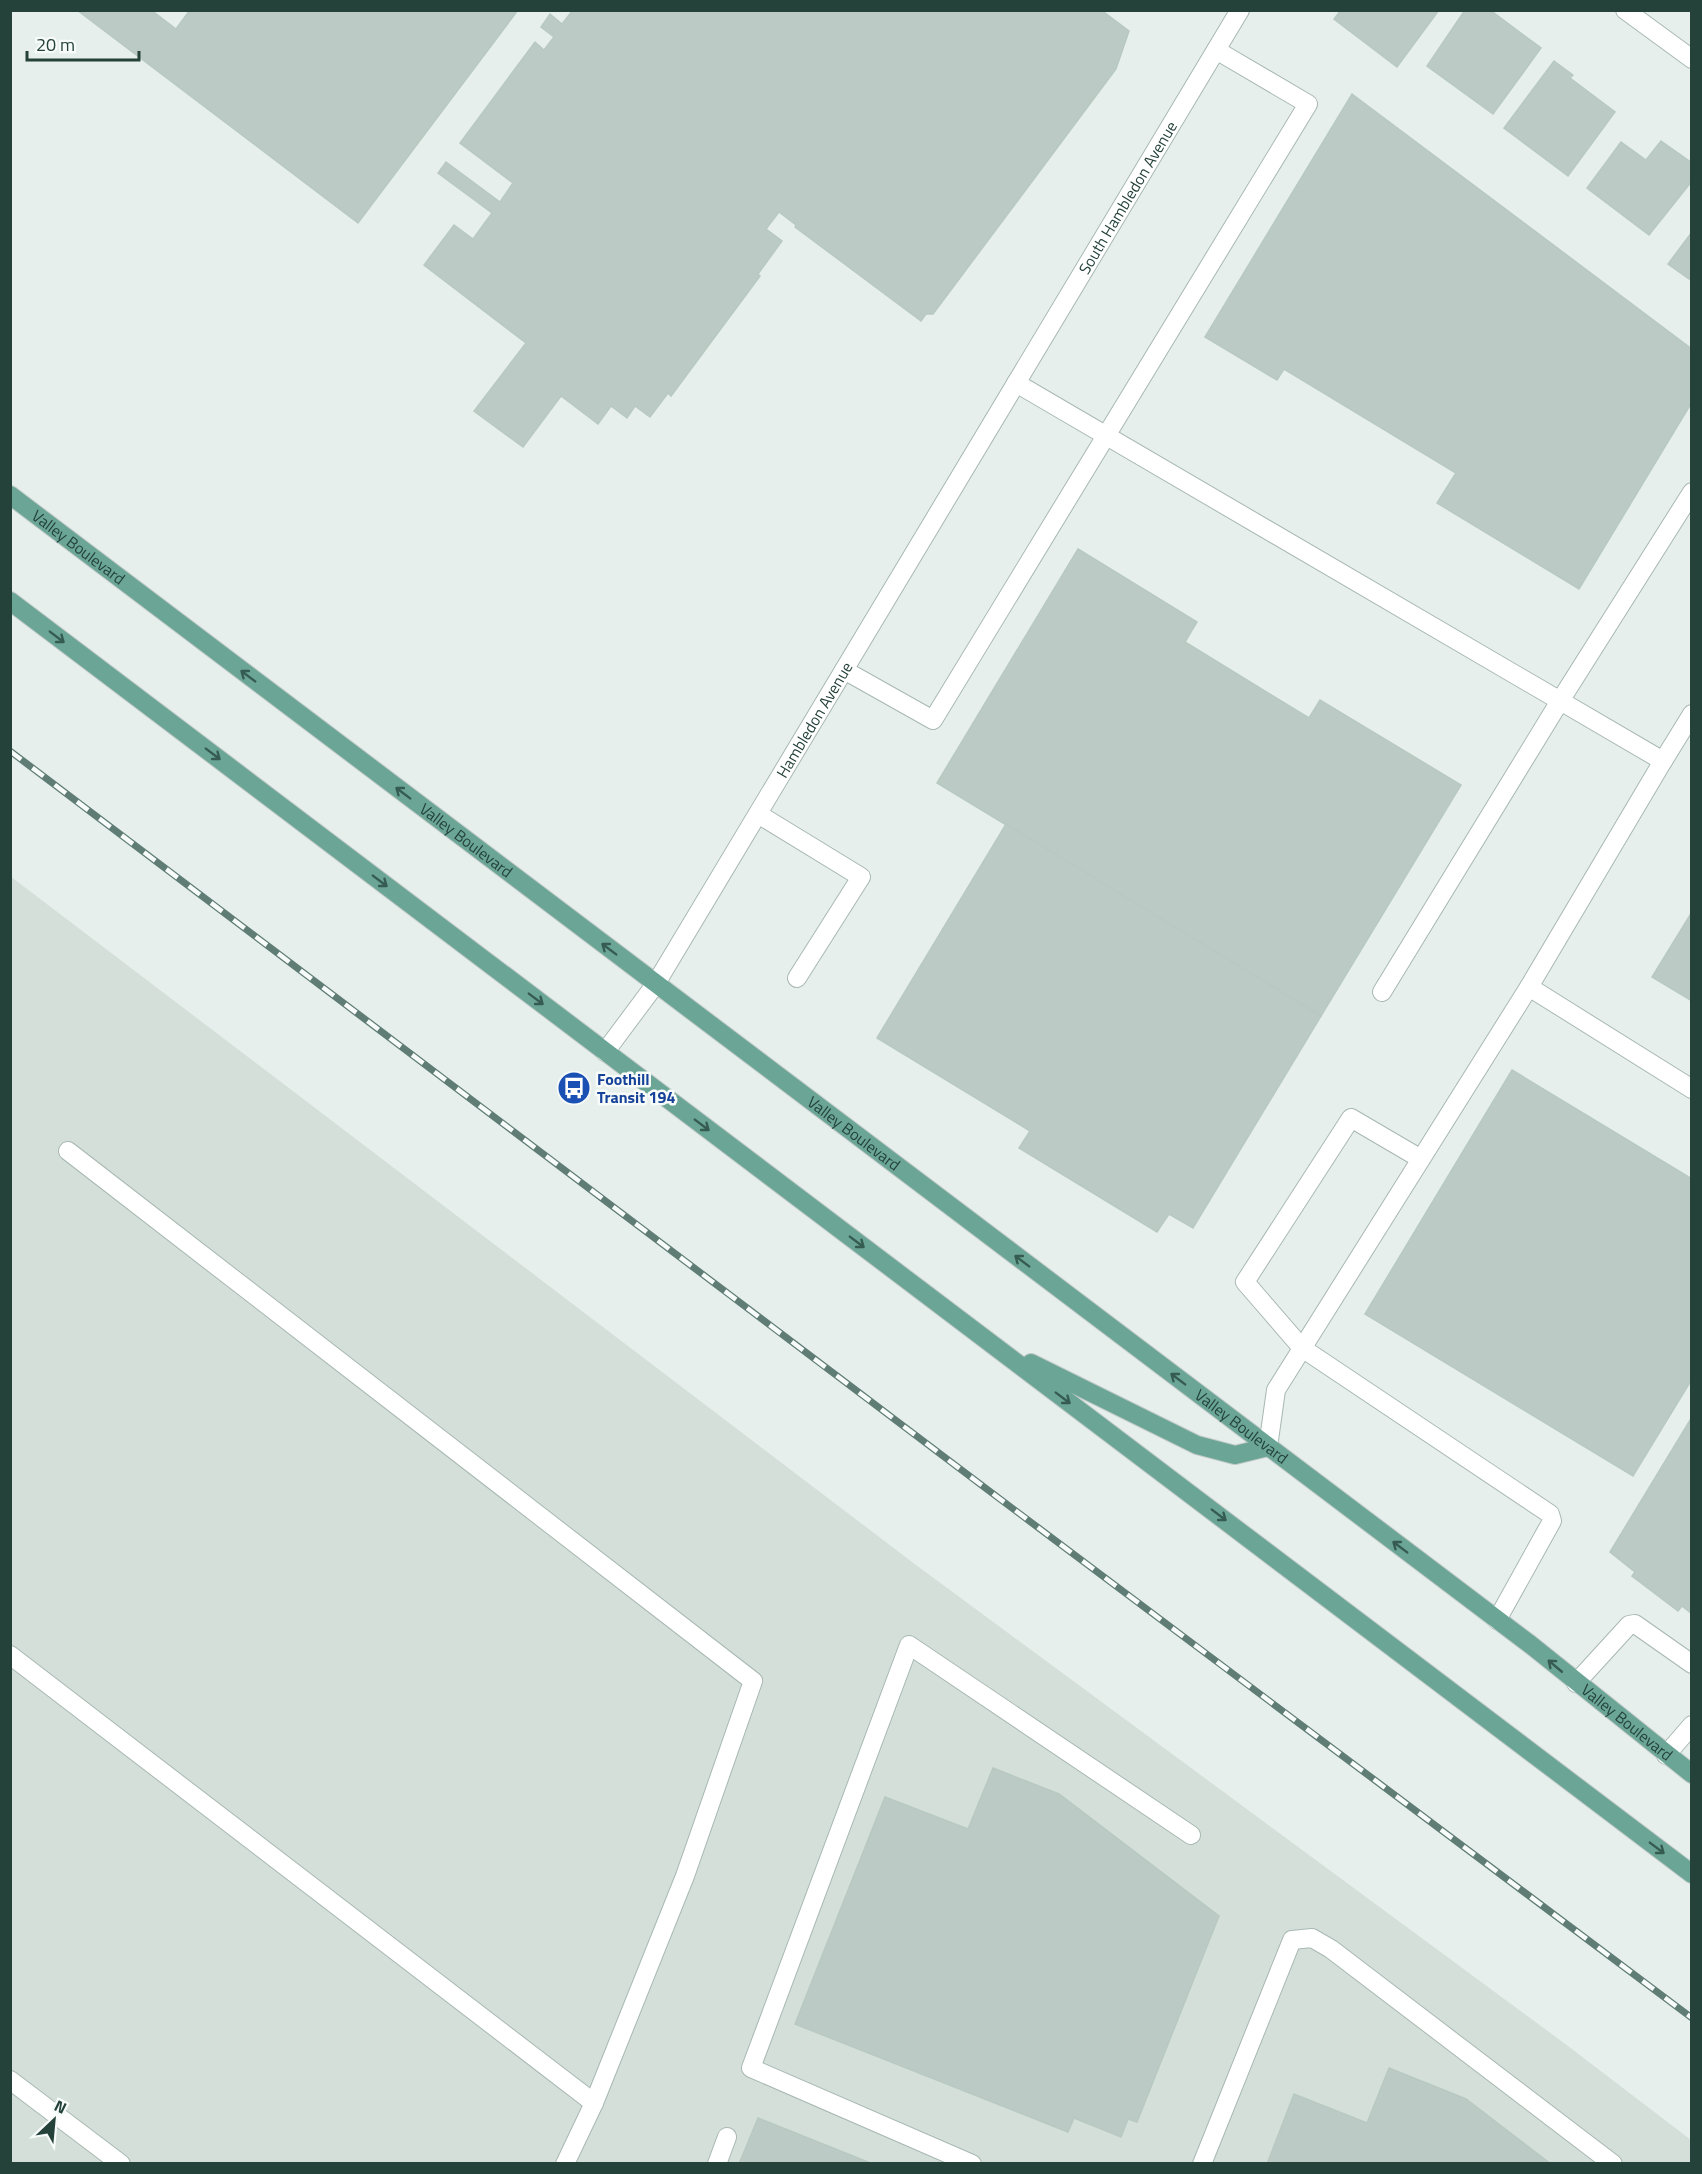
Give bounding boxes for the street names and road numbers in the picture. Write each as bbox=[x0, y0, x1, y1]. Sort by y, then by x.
street label: South Hambledon Avenue bbox=[1072, 116, 1183, 279]
street label: Valley Boulevard bbox=[27, 504, 130, 590]
street label: Hambledon Avenue bbox=[770, 657, 858, 782]
street label: Valley Boulevard bbox=[415, 797, 518, 883]
street label: Valley Boulevard bbox=[802, 1090, 906, 1176]
street label: Valley Boulevard bbox=[1190, 1383, 1293, 1469]
street label: Valley Boulevard bbox=[1576, 1678, 1678, 1766]

